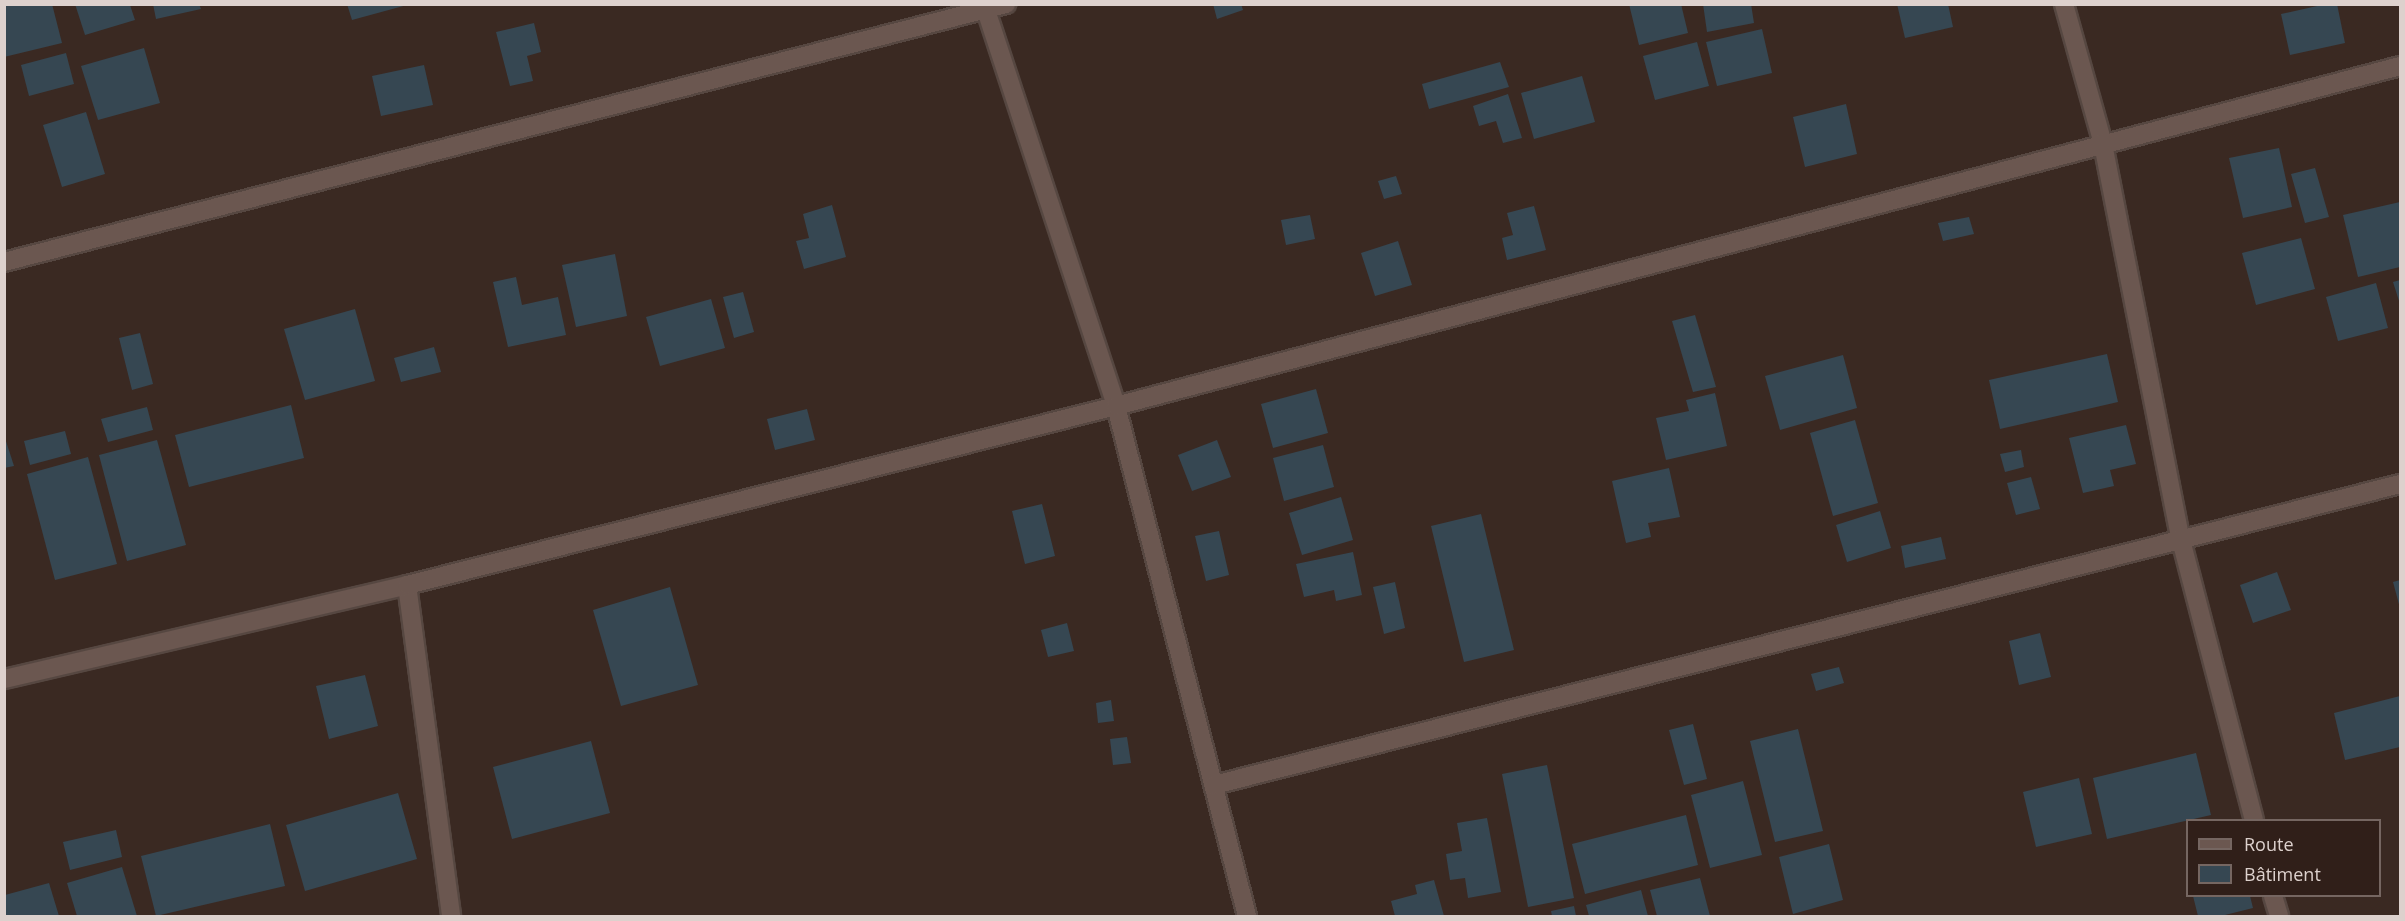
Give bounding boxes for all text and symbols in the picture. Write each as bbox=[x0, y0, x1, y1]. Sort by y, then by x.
legend bbox=[2186, 819, 2381, 897]
text: Route bbox=[2244, 832, 2294, 856]
text: Bâtiment bbox=[2244, 862, 2321, 886]

